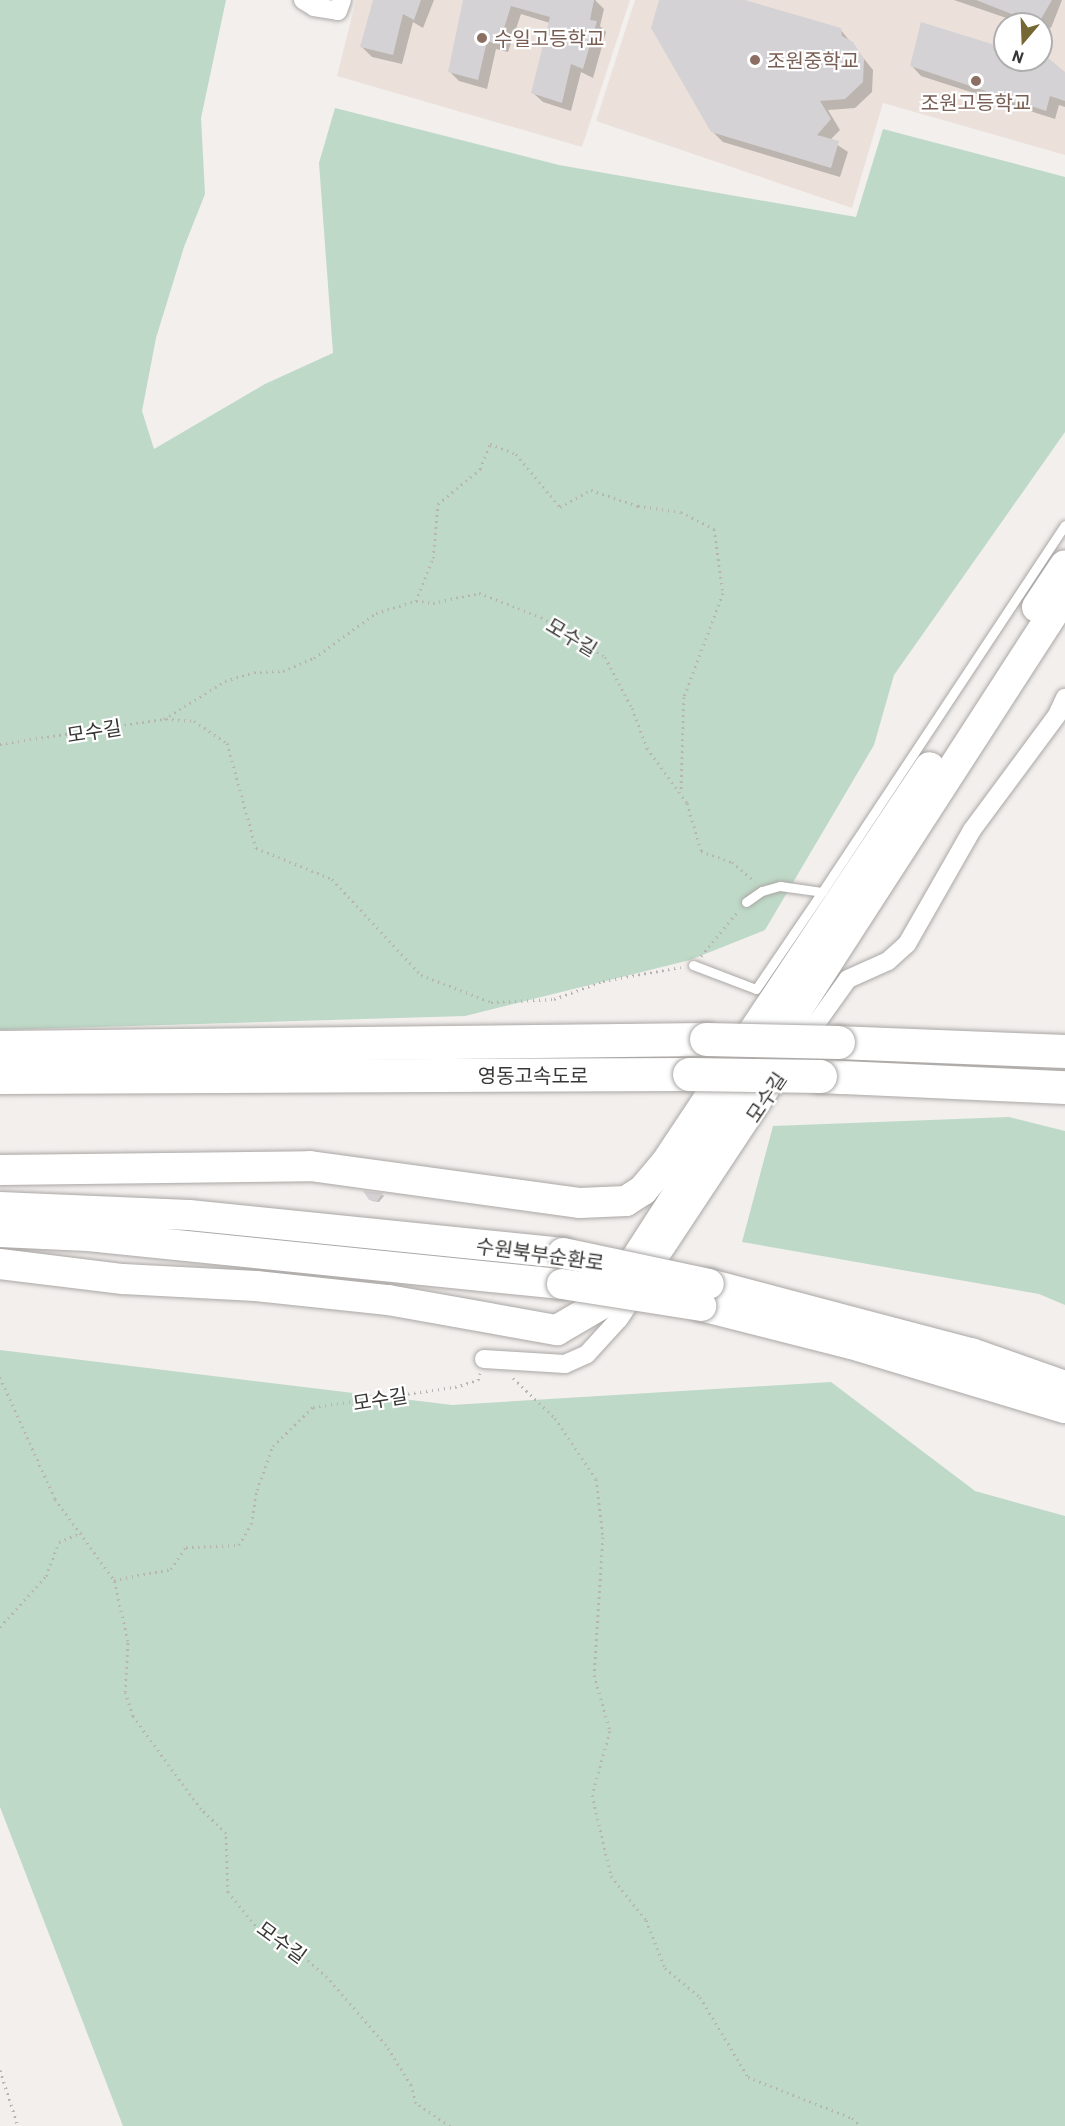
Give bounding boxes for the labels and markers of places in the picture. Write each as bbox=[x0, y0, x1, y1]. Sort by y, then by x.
place label: 수일고등학교 bbox=[494, 26, 604, 50]
marker: 수일고등학교 bbox=[475, 31, 489, 45]
place label: 조원중학교 bbox=[767, 48, 859, 72]
marker: 조원중학교 bbox=[748, 53, 762, 67]
marker: 조원고등학교 bbox=[969, 74, 983, 88]
place label: 조원고등학교 bbox=[921, 90, 1031, 114]

